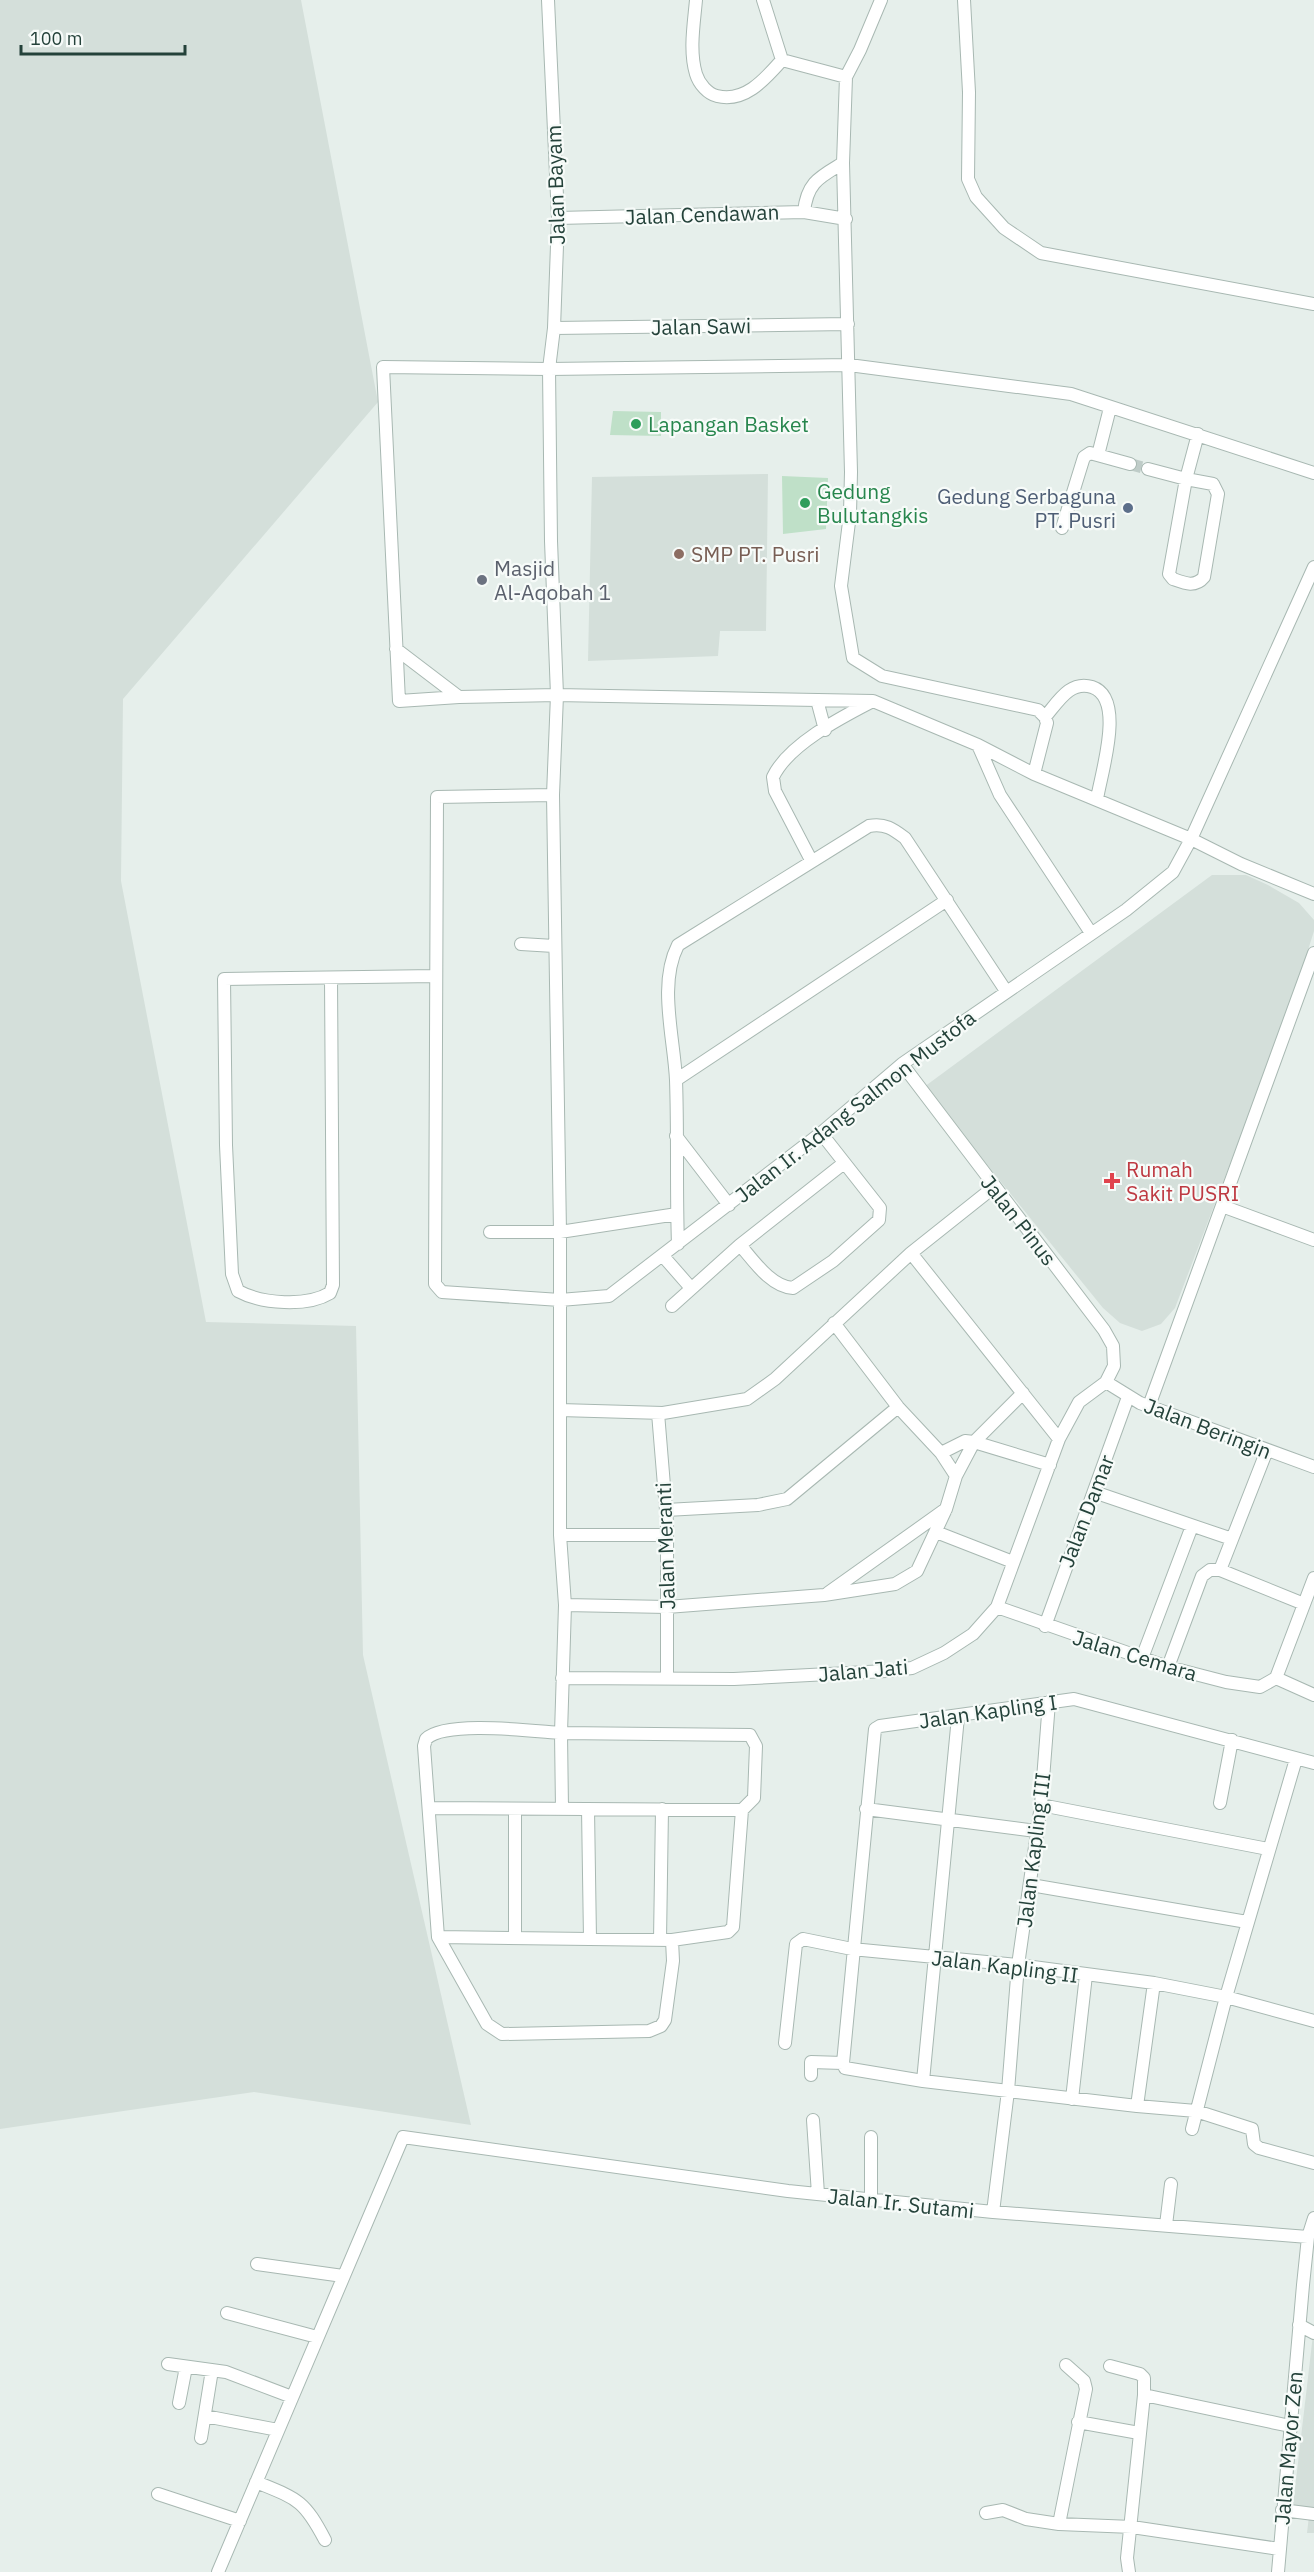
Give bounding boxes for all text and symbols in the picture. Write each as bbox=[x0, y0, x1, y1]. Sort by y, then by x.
scale bar bbox=[21, 18, 184, 56]
text: 100 m bbox=[30, 27, 82, 50]
street label: Jalan Bayam bbox=[539, 124, 571, 246]
street label: Jalan Cendawan bbox=[624, 197, 780, 231]
street label: Jalan Sawi bbox=[651, 311, 751, 341]
place label: Lapangan Basket bbox=[648, 410, 809, 438]
marker: Lapangan Basket bbox=[629, 417, 643, 431]
place label: Gedung Bulutangkis bbox=[817, 477, 928, 529]
place label: Gedung Serbaguna PT. Pusri bbox=[937, 482, 1116, 534]
marker: Gedung Bulutangkis bbox=[798, 496, 812, 510]
marker: Gedung Serbaguna PT. Pusri bbox=[1121, 501, 1135, 515]
place label: SMP PT. Pusri bbox=[691, 540, 820, 568]
marker: SMP PT. Pusri bbox=[672, 547, 686, 561]
place label: Masjid Al-Aqobah 1 bbox=[494, 554, 611, 606]
marker: Masjid Al-Aqobah 1 bbox=[475, 573, 489, 587]
street label: Jalan Ir. Adang Salmon Mustofa bbox=[729, 1003, 981, 1209]
place label: Rumah Sakit PUSRI bbox=[1126, 1155, 1239, 1207]
street label: Jalan Pinus bbox=[975, 1169, 1063, 1271]
marker: Rumah Sakit PUSRI bbox=[1103, 1172, 1121, 1190]
street label: Jalan Beringin bbox=[1140, 1391, 1276, 1465]
street label: Jalan Damar bbox=[1052, 1450, 1120, 1571]
street label: Jalan Meranti bbox=[649, 1482, 681, 1610]
street label: Jalan Cemara bbox=[1069, 1623, 1201, 1687]
street label: Jalan Jati bbox=[817, 1652, 909, 1688]
street label: Jalan Kapling I bbox=[917, 1687, 1059, 1735]
street label: Jalan Kapling III bbox=[1010, 1771, 1056, 1929]
street label: Jalan Kapling II bbox=[930, 1943, 1080, 1989]
street label: Jalan Ir. Sutami bbox=[826, 2181, 976, 2225]
street label: Jalan Mayor Zen bbox=[1267, 2370, 1309, 2526]

